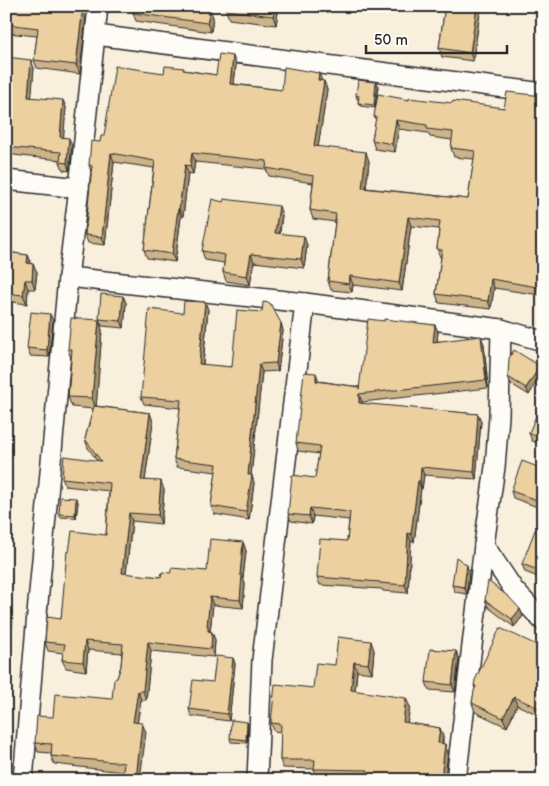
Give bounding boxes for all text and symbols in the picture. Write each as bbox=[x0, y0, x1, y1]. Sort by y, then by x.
scale bar bbox=[366, 22, 508, 54]
text: 50 m bbox=[374, 31, 408, 50]

